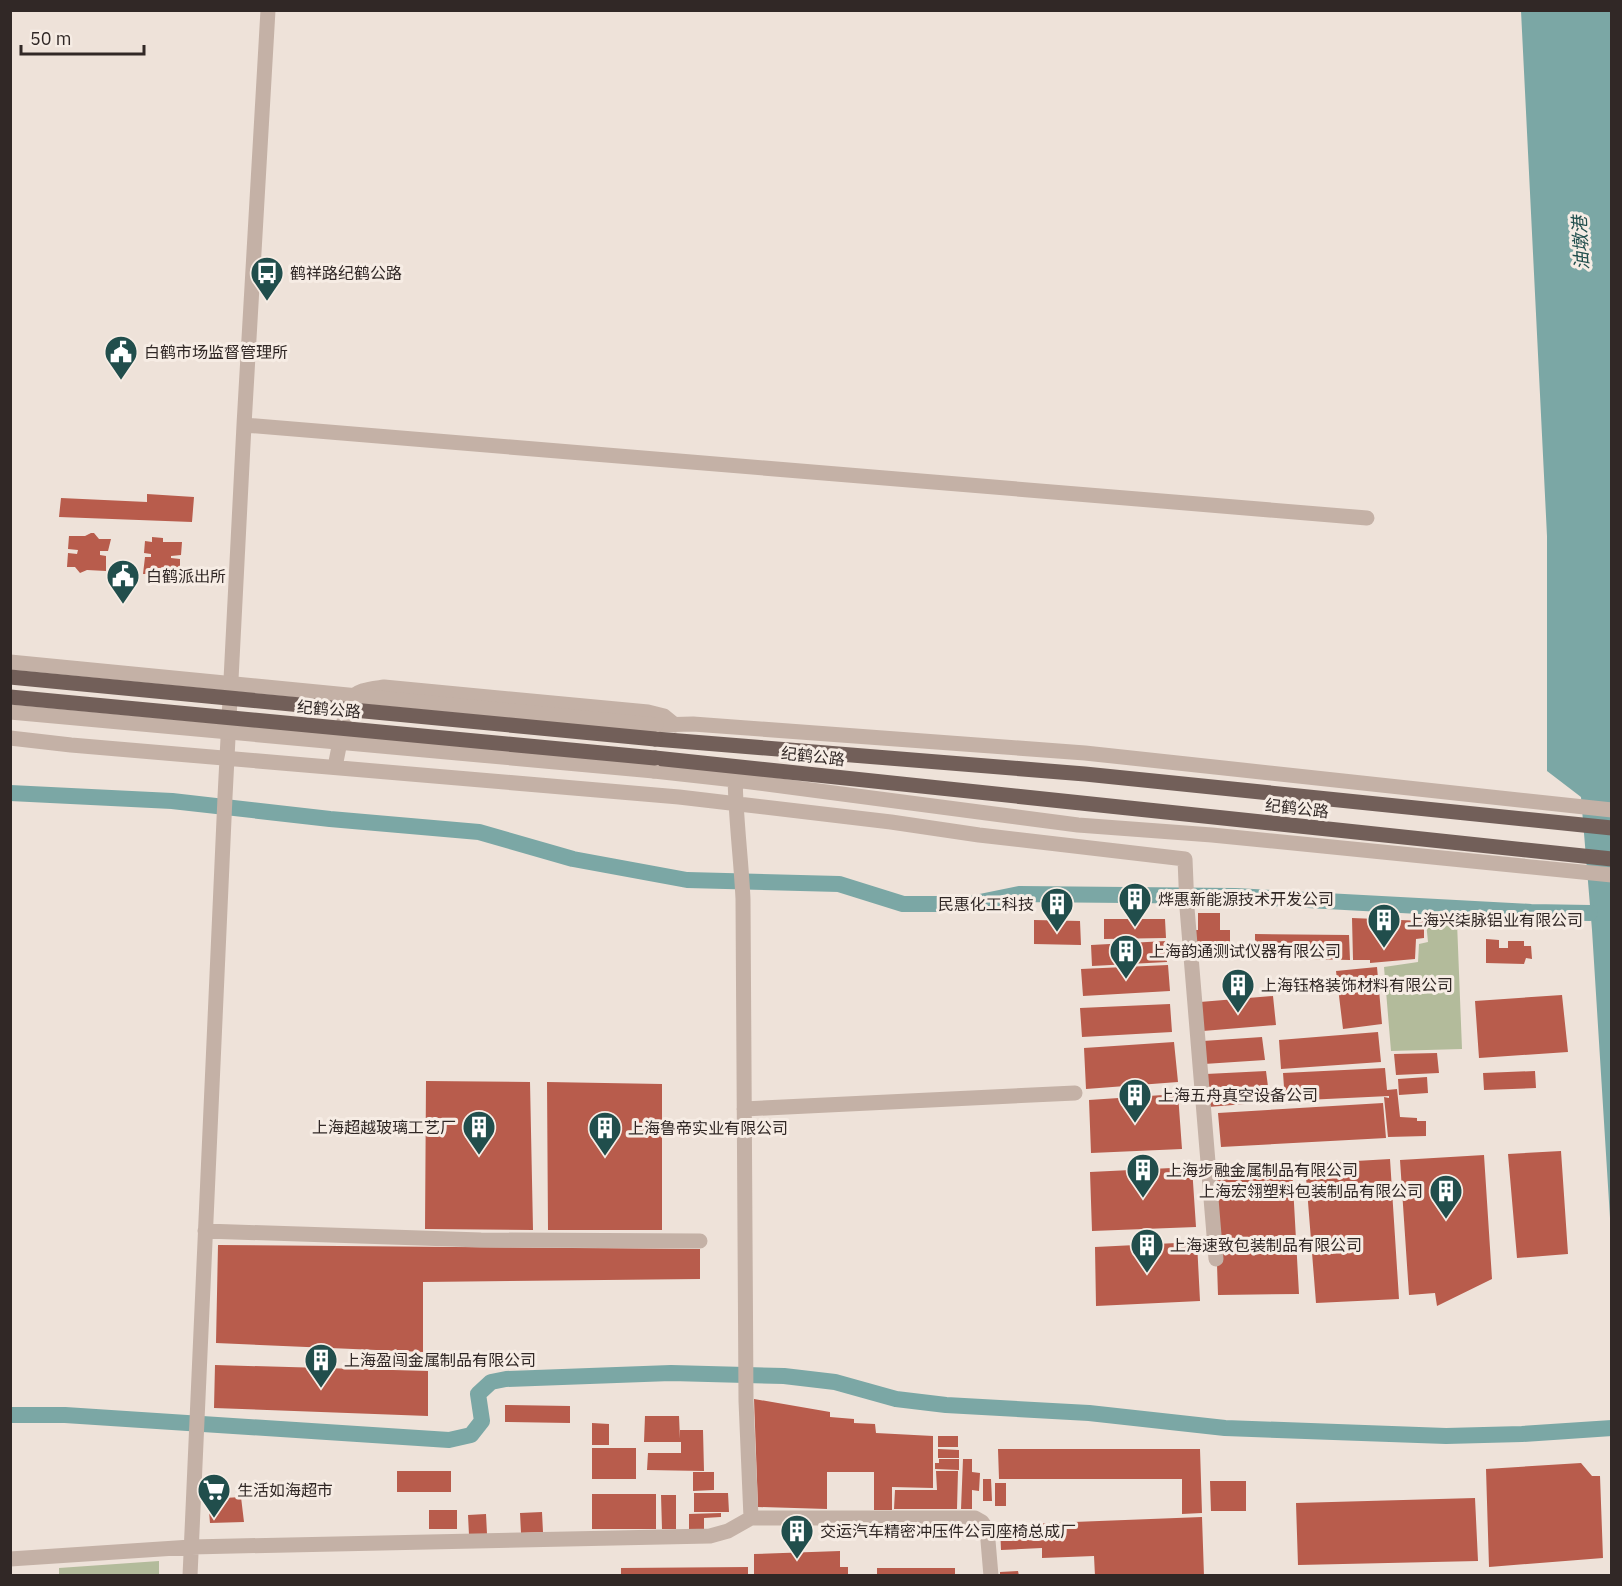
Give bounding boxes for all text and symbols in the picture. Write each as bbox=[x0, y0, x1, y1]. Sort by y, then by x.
scale bar bbox=[21, 18, 144, 56]
text: 50 m bbox=[30, 27, 72, 50]
water label: 油墩港 bbox=[1567, 212, 1593, 271]
bus stop icon: 鹤祥路纪鹤公路 bbox=[249, 255, 285, 302]
place label: 鹤祥路纪鹤公路 bbox=[290, 263, 402, 283]
public building icon: 白鹤市场监督管理所 bbox=[103, 334, 139, 381]
place label: 白鹤市场监督管理所 bbox=[144, 342, 288, 362]
public building icon: 白鹤派出所 bbox=[105, 558, 141, 605]
place label: 白鹤派出所 bbox=[146, 566, 226, 586]
street label: 纪鹤公路 bbox=[296, 696, 362, 722]
street label: 纪鹤公路 bbox=[780, 743, 846, 769]
street label: 纪鹤公路 bbox=[1264, 795, 1330, 821]
building icon: 烨惠新能源技术开发公司 bbox=[1117, 881, 1153, 928]
building icon: 民惠化工科技 bbox=[1039, 886, 1075, 933]
place label: 烨惠新能源技术开发公司 bbox=[1158, 889, 1334, 909]
place label: 民惠化工科技 bbox=[938, 894, 1034, 914]
building icon: 上海兴柒脉铝业有限公司 bbox=[1366, 902, 1402, 949]
place label: 上海兴柒脉铝业有限公司 bbox=[1407, 910, 1583, 930]
building icon: 上海韵通测试仪器有限公司 bbox=[1108, 933, 1144, 980]
place label: 上海韵通测试仪器有限公司 bbox=[1149, 941, 1341, 961]
building icon: 上海钰格装饰材料有限公司 bbox=[1220, 967, 1256, 1014]
place label: 上海钰格装饰材料有限公司 bbox=[1261, 975, 1453, 995]
building icon: 上海五舟真空设备公司 bbox=[1117, 1077, 1153, 1124]
place label: 上海五舟真空设备公司 bbox=[1158, 1085, 1318, 1105]
building icon: 上海超越玻璃工艺厂 bbox=[461, 1109, 497, 1156]
building icon: 上海鲁帝实业有限公司 bbox=[587, 1110, 623, 1157]
place label: 上海超越玻璃工艺厂 bbox=[312, 1117, 456, 1137]
place label: 上海鲁帝实业有限公司 bbox=[628, 1118, 788, 1138]
building icon: 上海步融金属制品有限公司 bbox=[1125, 1152, 1161, 1199]
place label: 上海步融金属制品有限公司 bbox=[1166, 1160, 1358, 1180]
building icon: 上海宏翎塑料包装制品有限公司 bbox=[1428, 1173, 1464, 1220]
place label: 上海宏翎塑料包装制品有限公司 bbox=[1199, 1181, 1423, 1201]
building icon: 上海速致包装制品有限公司 bbox=[1129, 1227, 1165, 1274]
place label: 上海速致包装制品有限公司 bbox=[1170, 1235, 1362, 1255]
building icon: 上海盈闯金属制品有限公司 bbox=[303, 1342, 339, 1389]
place label: 上海盈闯金属制品有限公司 bbox=[344, 1350, 536, 1370]
supermarket icon: 生活如海超市 bbox=[196, 1472, 232, 1519]
place label: 生活如海超市 bbox=[237, 1480, 333, 1500]
building icon: 交运汽车精密冲压件公司座椅总成厂 bbox=[779, 1513, 815, 1560]
place label: 交运汽车精密冲压件公司座椅总成厂 bbox=[820, 1521, 1076, 1541]

